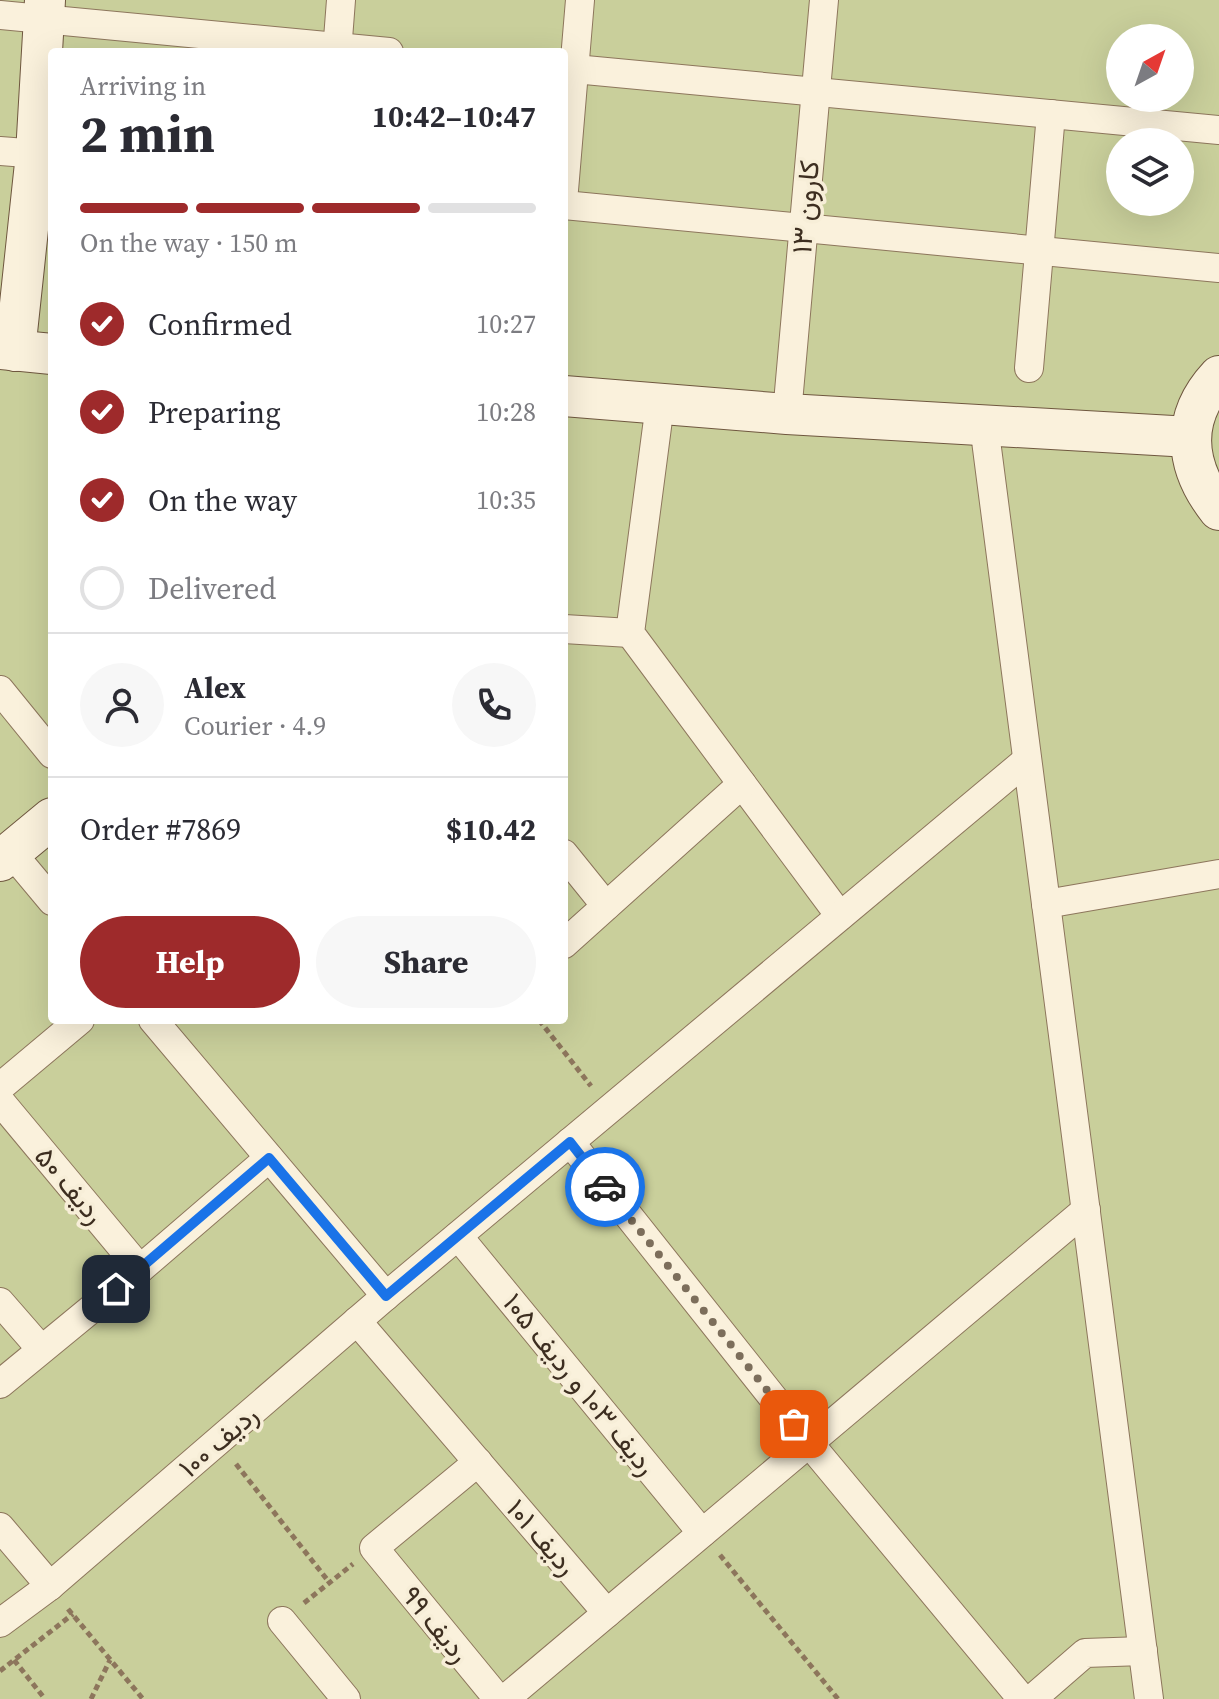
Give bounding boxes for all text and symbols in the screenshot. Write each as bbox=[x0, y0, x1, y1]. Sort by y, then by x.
north arrow bbox=[1106, 24, 1194, 112]
map controls bbox=[1106, 24, 1194, 216]
text: Arriving in bbox=[80, 68, 206, 104]
text: 10:42–10:47 bbox=[372, 96, 536, 137]
text: 2 min bbox=[80, 98, 215, 169]
button: layers bbox=[1106, 128, 1194, 216]
street label: کارون ۱۳ bbox=[782, 159, 828, 255]
text: On the way · 150 m bbox=[80, 225, 298, 261]
icon: check bbox=[80, 302, 124, 346]
text: Confirmed bbox=[148, 304, 292, 345]
text: 10:27 bbox=[476, 306, 536, 342]
icon: check bbox=[80, 390, 124, 434]
text: Preparing bbox=[148, 392, 281, 433]
text: 10:28 bbox=[476, 394, 536, 430]
icon: check bbox=[80, 478, 124, 522]
text: On the way bbox=[148, 480, 297, 521]
text: 10:35 bbox=[476, 482, 536, 518]
text: Delivered bbox=[148, 568, 276, 609]
button: person bbox=[80, 663, 164, 747]
button: phone bbox=[452, 663, 536, 747]
text: Alex bbox=[184, 667, 246, 708]
text: Courier · 4.9 bbox=[184, 708, 326, 744]
text: Order #7869 bbox=[80, 809, 241, 850]
text: $10.42 bbox=[446, 809, 536, 850]
button: Help bbox=[80, 916, 300, 1008]
button: Share bbox=[316, 916, 536, 1008]
street label: ردیف ۵۰ bbox=[26, 1138, 114, 1232]
courier bbox=[565, 1147, 645, 1227]
icon: car bbox=[583, 1165, 627, 1209]
pin bbox=[82, 1255, 150, 1323]
icon: home bbox=[94, 1267, 138, 1311]
street label: ردیف ۱۰۳ و ردیف ۱۰۵ bbox=[495, 1285, 665, 1483]
pin bbox=[760, 1390, 828, 1458]
street label: ردیف ۱۰۰ bbox=[170, 1396, 266, 1486]
icon: bag bbox=[772, 1402, 816, 1446]
street label: ردیف ۱۰۱ bbox=[498, 1491, 586, 1583]
street label: ردیف ۹۹ bbox=[393, 1577, 479, 1671]

